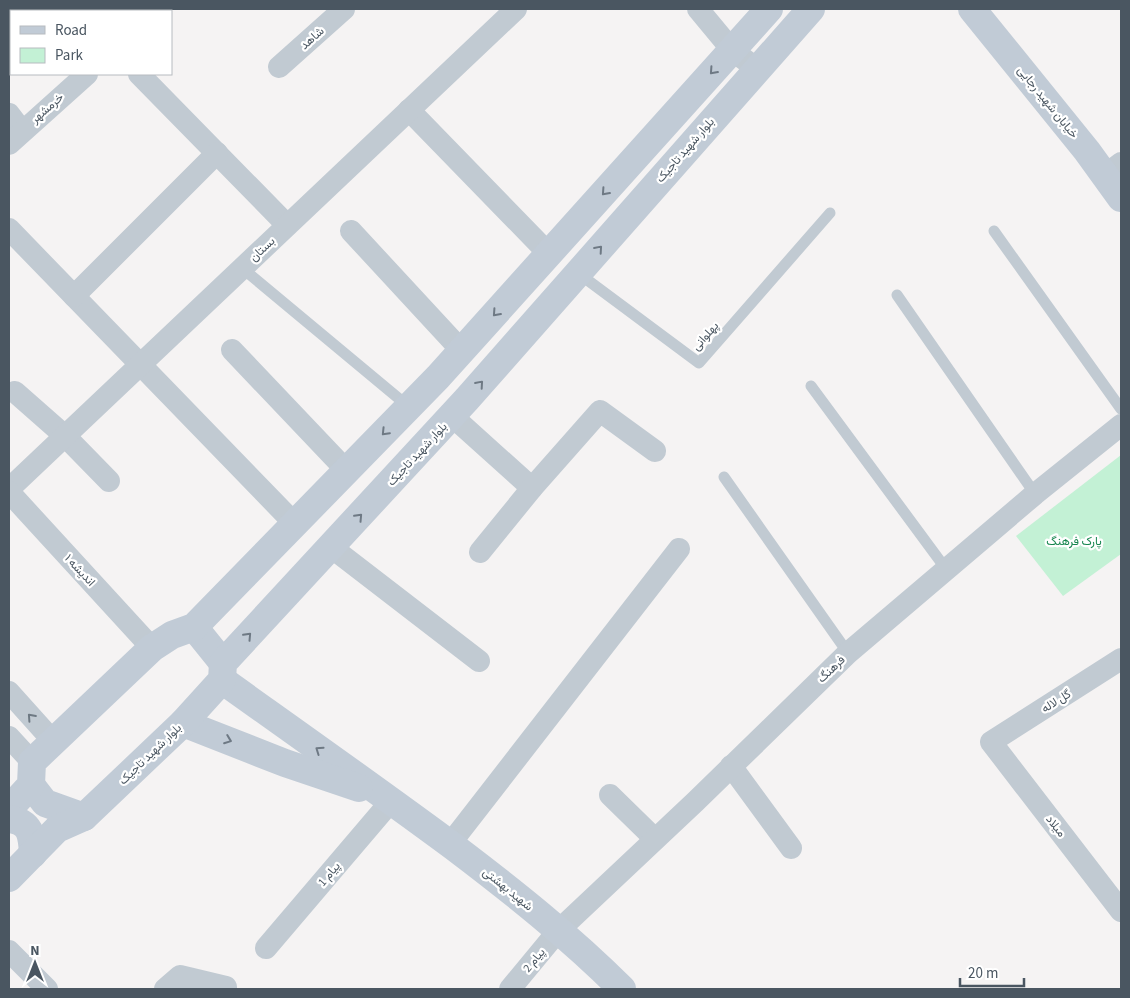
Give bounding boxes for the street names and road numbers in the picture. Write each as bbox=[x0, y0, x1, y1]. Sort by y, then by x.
street label: شاهد bbox=[296, 23, 328, 54]
street label: خیابان شهید رجایی bbox=[1013, 62, 1082, 142]
street label: خرمشهر bbox=[26, 89, 68, 128]
street label: بلوار شهید تاجیک bbox=[652, 114, 718, 187]
street label: بستان bbox=[246, 233, 279, 266]
street label: پهلوانی bbox=[688, 318, 723, 355]
street label: بلوار شهید تاجیک bbox=[383, 419, 451, 490]
street label: اندیشه ۱ bbox=[60, 550, 99, 590]
street label: فرهنگ bbox=[814, 652, 849, 687]
street label: گل لاله bbox=[1038, 686, 1074, 717]
street label: بلوار شهید تاجیک bbox=[115, 720, 186, 789]
street label: میلاد bbox=[1042, 812, 1070, 841]
street label: پیام 1 bbox=[314, 858, 345, 890]
street label: شهید بهشتی bbox=[479, 864, 536, 915]
street label: پیام 2 bbox=[519, 944, 550, 976]

